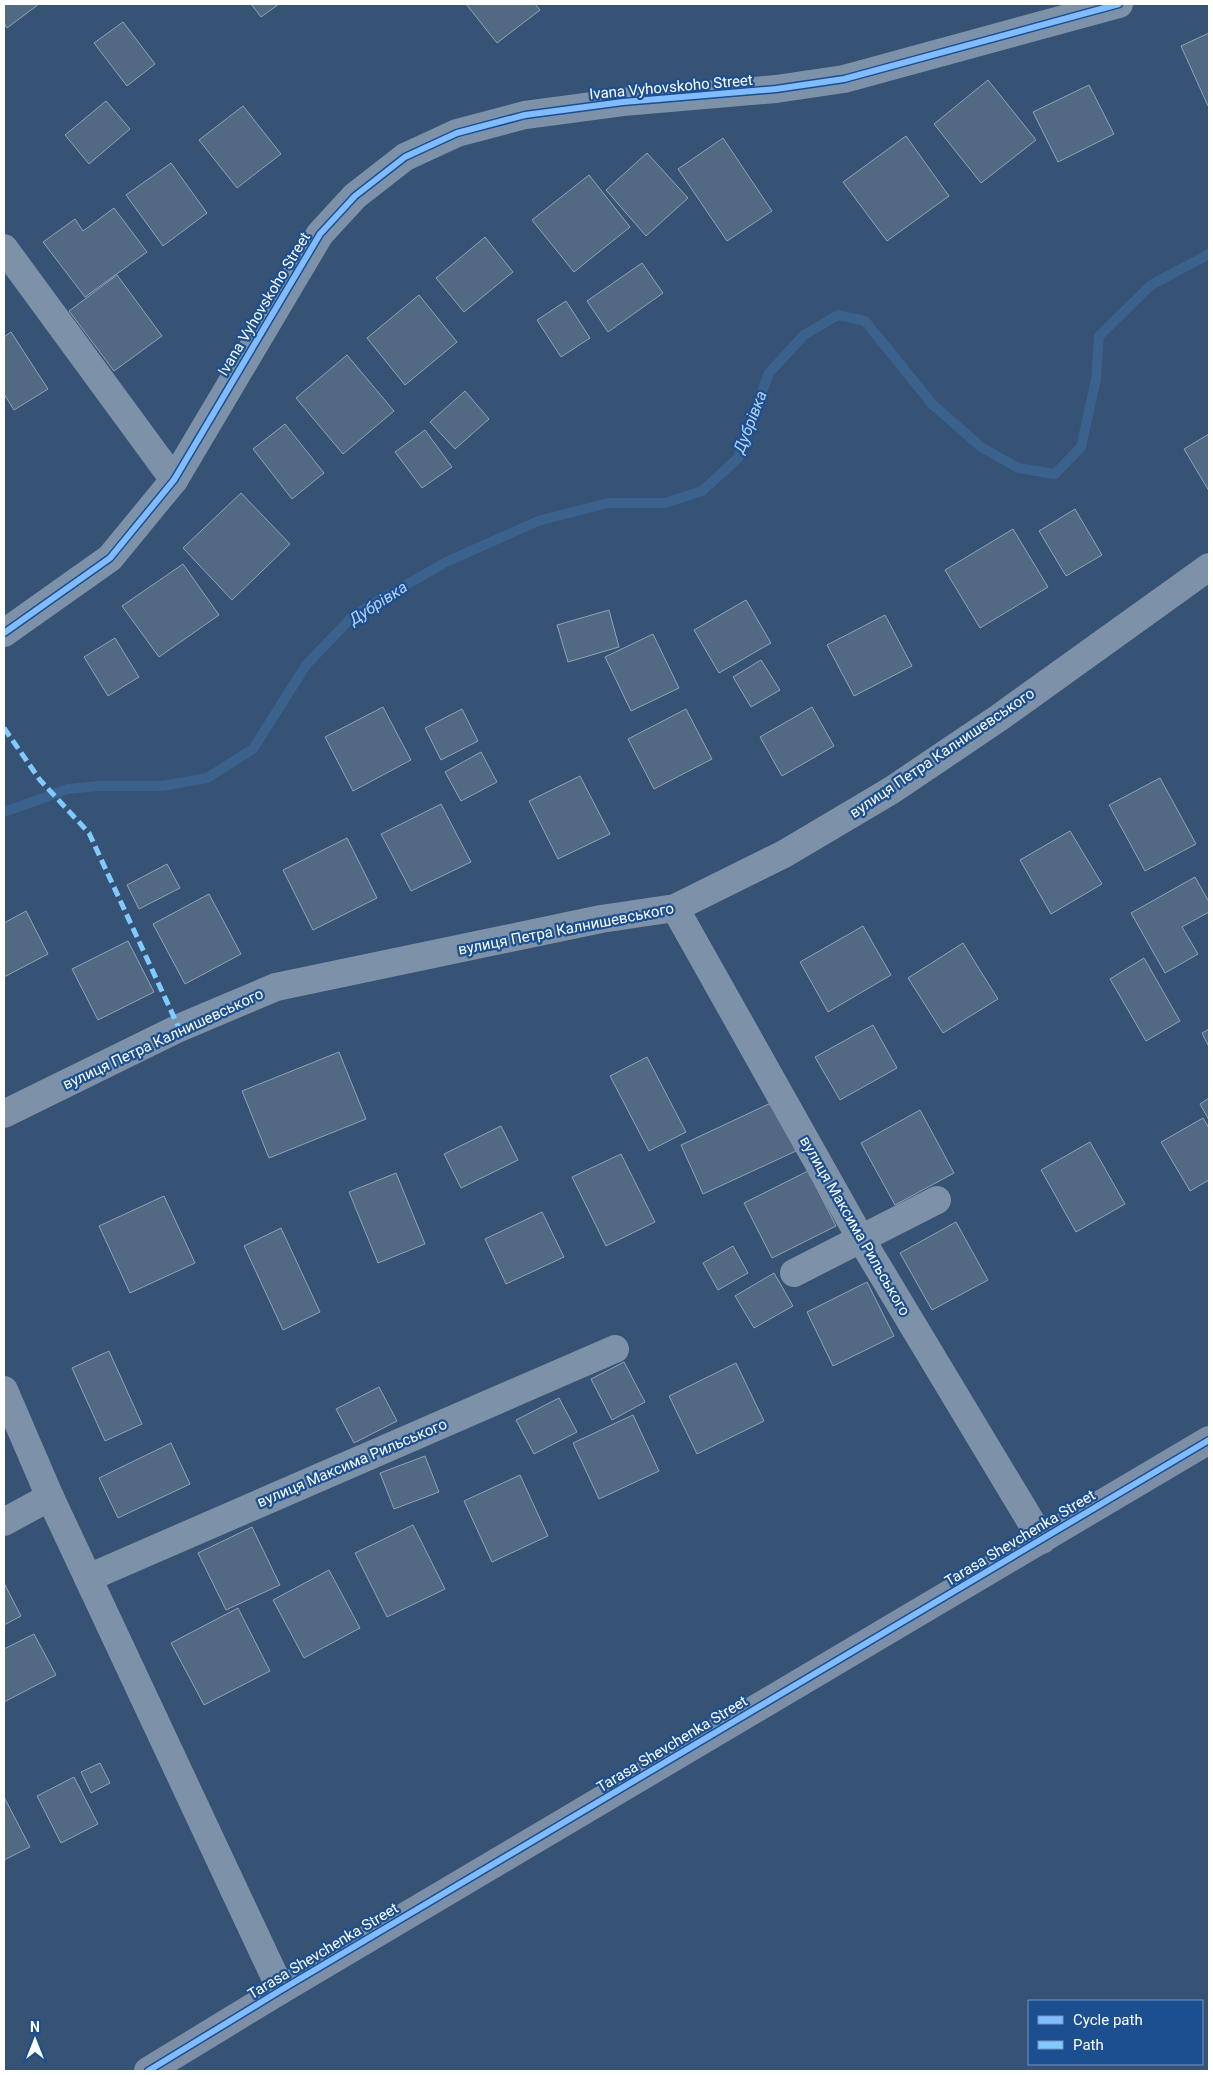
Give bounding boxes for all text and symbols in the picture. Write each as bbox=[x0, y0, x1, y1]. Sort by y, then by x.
street label: Ivana Vyhovskoho Street bbox=[588, 71, 754, 103]
street label: Ivana Vyhovskoho Street bbox=[214, 229, 314, 379]
water label: Дубрівка bbox=[729, 388, 771, 457]
water label: Дубрівка bbox=[344, 577, 411, 629]
street label: вулиця Петра Калнишевського bbox=[846, 684, 1038, 822]
street label: вулиця Петра Калнишевського bbox=[457, 899, 675, 959]
street label: вулиця Петра Калнишевського bbox=[60, 985, 266, 1093]
street label: вулиця Максима Рильського bbox=[796, 1133, 914, 1319]
street label: вулиця Максима Рильського bbox=[254, 1415, 450, 1511]
street label: Tarasa Shevchenka Street bbox=[941, 1486, 1099, 1590]
street label: Tarasa Shevchenka Street bbox=[593, 1692, 751, 1796]
street label: Tarasa Shevchenka Street bbox=[244, 1899, 402, 2003]
legend bbox=[1028, 2000, 1203, 2065]
text: Cycle path bbox=[1073, 2011, 1143, 2029]
north arrow bbox=[10, 2015, 60, 2065]
text: N bbox=[30, 2019, 40, 2035]
text: Path bbox=[1073, 2036, 1104, 2054]

